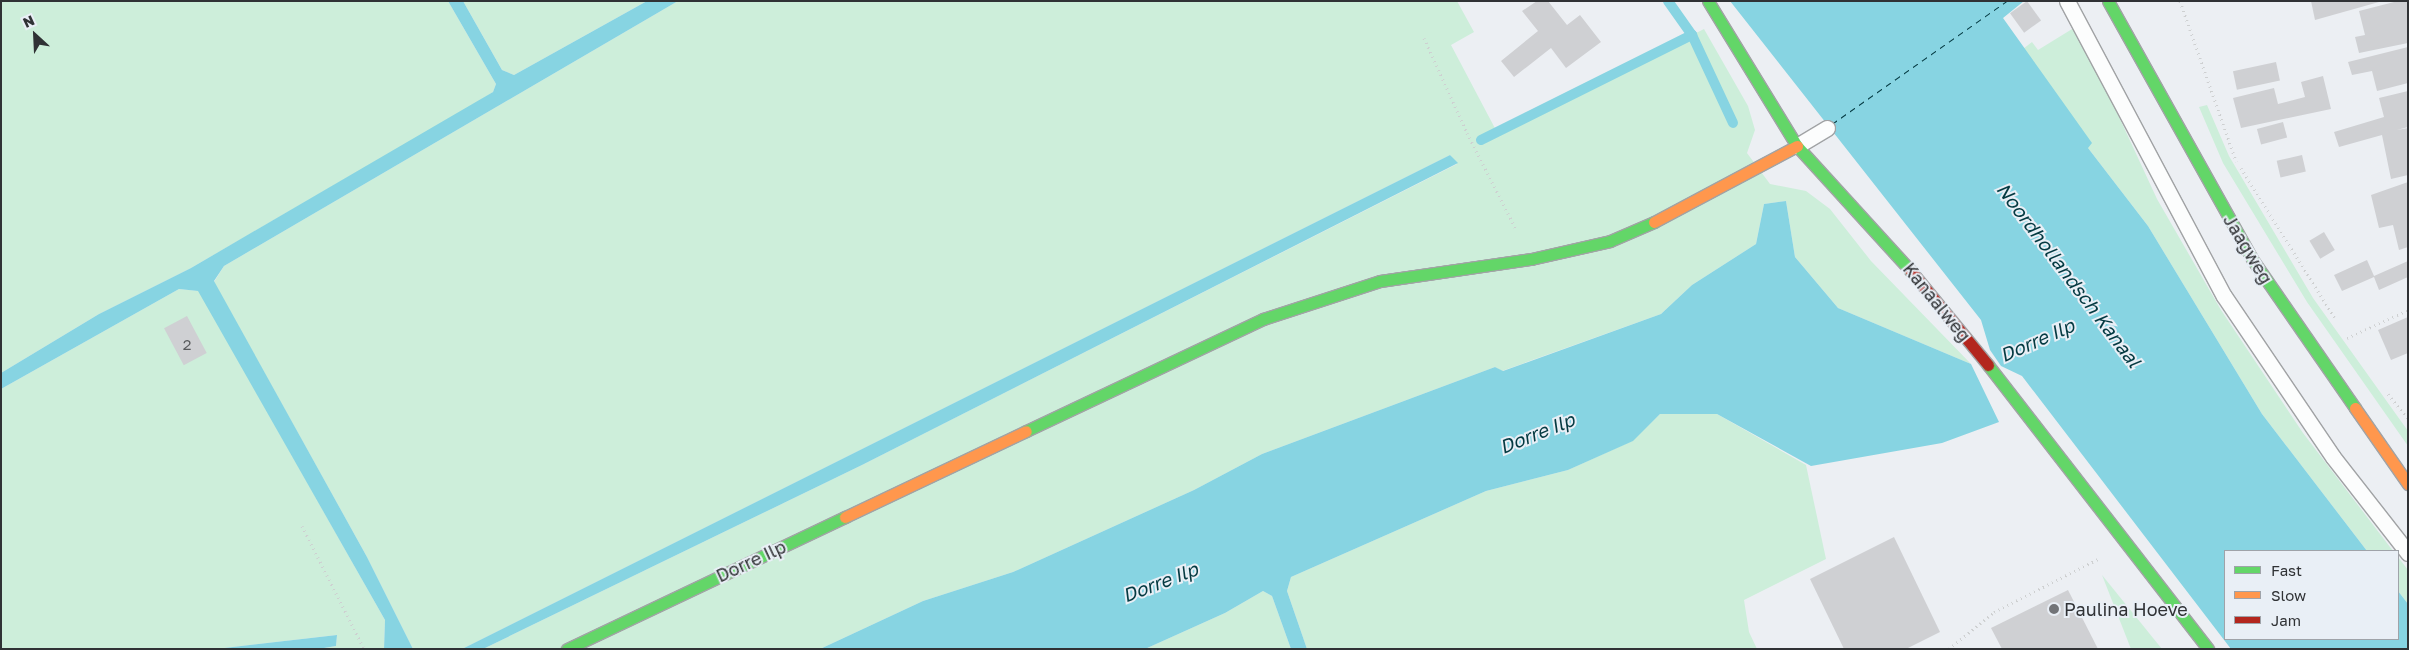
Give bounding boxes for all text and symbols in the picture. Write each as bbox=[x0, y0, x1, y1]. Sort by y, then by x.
north arrow bbox=[10, 10, 60, 60]
text: N bbox=[20, 11, 37, 31]
water label: Noordhollandsch Kanaal bbox=[1992, 178, 2146, 372]
street label: Jaagweg bbox=[2219, 210, 2277, 288]
street label: Kanaalweg bbox=[1899, 258, 1975, 346]
water label: Dorre Ilp bbox=[1996, 314, 2078, 366]
house number: 2 bbox=[183, 336, 191, 354]
water label: Dorre Ilp bbox=[1496, 408, 1578, 458]
street label: Dorre Ilp bbox=[713, 535, 789, 587]
legend bbox=[2224, 550, 2399, 640]
water label: Dorre Ilp bbox=[1119, 557, 1201, 607]
text: Fast bbox=[2271, 561, 2302, 579]
text: Slow bbox=[2271, 586, 2306, 604]
place label: Paulina Hoeve bbox=[2064, 598, 2188, 620]
marker: Paulina Hoeve bbox=[2048, 603, 2060, 615]
text: Jam bbox=[2271, 611, 2301, 629]

